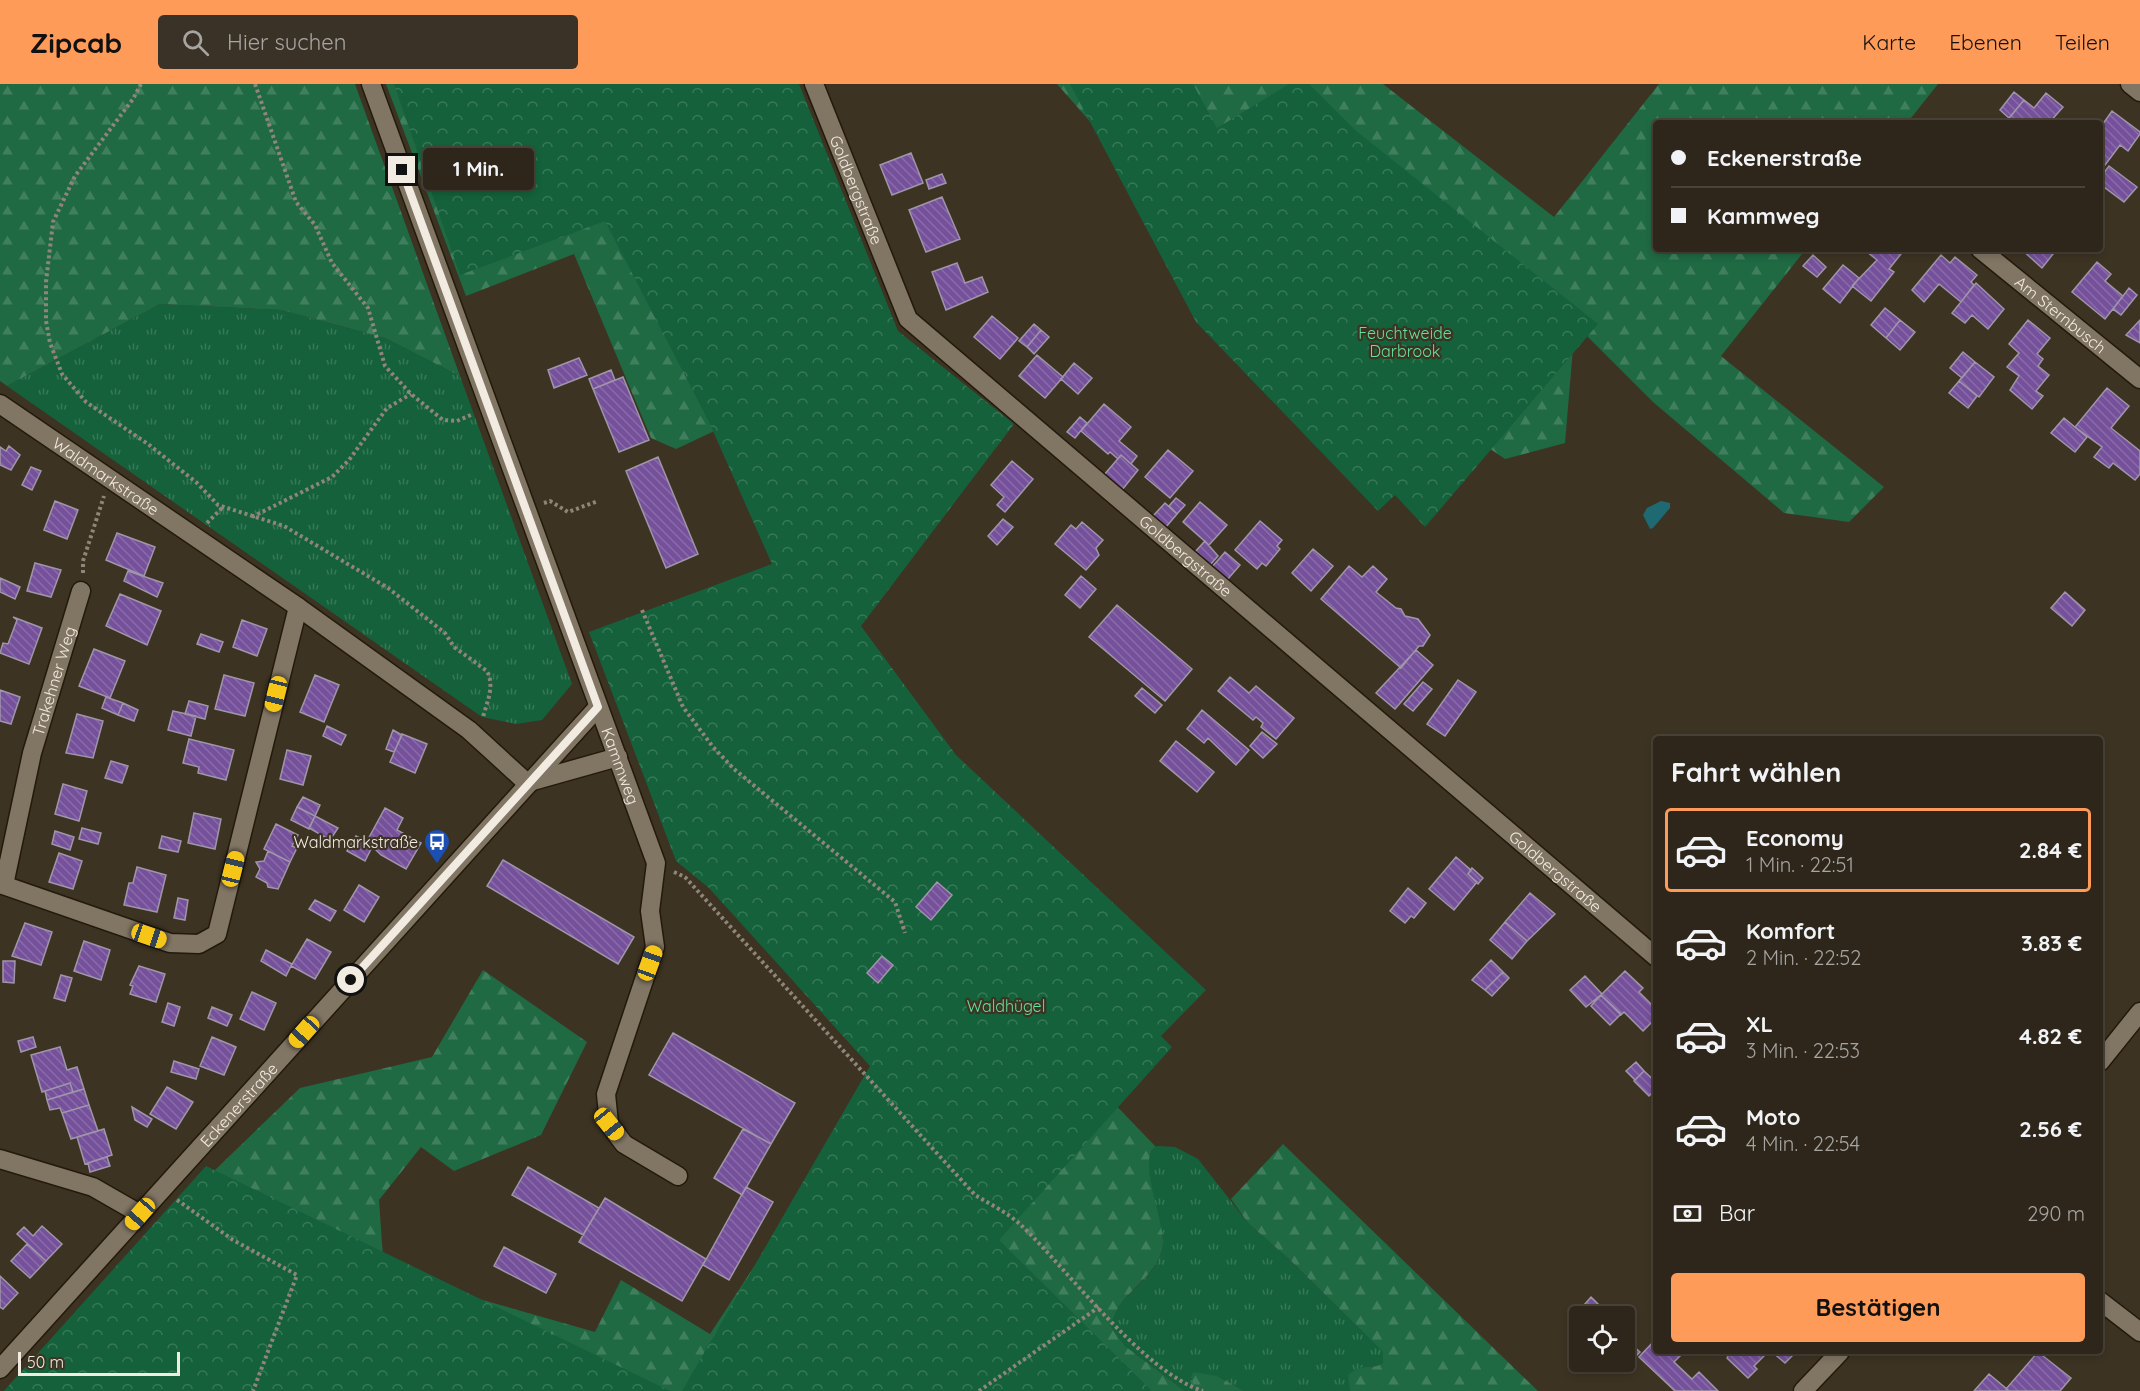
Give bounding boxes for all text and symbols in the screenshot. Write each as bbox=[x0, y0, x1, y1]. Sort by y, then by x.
search box bbox=[158, 15, 578, 69]
text: Zipcab bbox=[30, 25, 122, 60]
icon: search bbox=[179, 26, 212, 59]
text: Hier suchen bbox=[227, 28, 346, 56]
text: Karte bbox=[1862, 29, 1916, 55]
text: Ebenen bbox=[1949, 29, 2022, 55]
text: Teilen bbox=[2055, 29, 2110, 55]
street label: Goldbergstraße bbox=[826, 132, 887, 247]
text: Eckenerstraße bbox=[1707, 144, 1862, 172]
callout: 1 Min. bbox=[423, 149, 534, 191]
route end bbox=[388, 156, 415, 183]
text: 1 Min. bbox=[453, 156, 504, 181]
text: Kammweg bbox=[1707, 202, 1820, 230]
street label: Am Sternbusch bbox=[2011, 272, 2110, 358]
park label: Feuchtweide Darbrook bbox=[1358, 323, 1452, 361]
street label: Waldmarkstraße bbox=[49, 433, 163, 519]
street label: Goldbergstraße bbox=[1135, 511, 1236, 601]
street label: Trakehner Weg bbox=[28, 624, 80, 738]
car bbox=[263, 674, 289, 714]
street label: Kammweg bbox=[597, 724, 644, 807]
text: Fahrt wählen bbox=[1671, 755, 1841, 789]
icon: car bbox=[1674, 823, 1728, 877]
text: Economy bbox=[1746, 824, 1844, 852]
street label: Goldbergstraße bbox=[1505, 826, 1606, 916]
bus stop icon: Waldmarkstraße bbox=[422, 827, 452, 865]
place label: Waldmarkstraße bbox=[294, 832, 418, 852]
text: 2.84 € bbox=[2019, 836, 2082, 864]
car bbox=[220, 849, 246, 889]
text: 1 Min. · 22:51 bbox=[1746, 852, 1854, 877]
icon: car bbox=[1674, 916, 1728, 970]
text: Komfort bbox=[1746, 917, 1835, 945]
car bbox=[129, 922, 169, 950]
text: 3.83 € bbox=[2021, 929, 2082, 957]
car bbox=[635, 943, 665, 983]
text: 2 Min. · 22:52 bbox=[1746, 945, 1861, 970]
route start bbox=[337, 966, 364, 993]
park label: Waldhügel bbox=[967, 996, 1045, 1016]
icon: car bbox=[1674, 1009, 1728, 1063]
text: XL bbox=[1746, 1010, 1773, 1038]
car bbox=[285, 1013, 323, 1051]
text: 4.82 € bbox=[2019, 1022, 2082, 1050]
text: 3 Min. · 22:53 bbox=[1746, 1038, 1860, 1063]
street label: Eckenerstraße bbox=[196, 1059, 282, 1151]
icon: car bbox=[1674, 1102, 1728, 1156]
text: Moto bbox=[1746, 1103, 1800, 1131]
car bbox=[591, 1104, 627, 1144]
text: 2.56 € bbox=[2019, 1115, 2082, 1143]
text: 4 Min. · 22:54 bbox=[1746, 1131, 1860, 1156]
car bbox=[121, 1195, 159, 1233]
icon: cash bbox=[1671, 1197, 1704, 1230]
text: Bar bbox=[1719, 1199, 1755, 1227]
text: 290 m bbox=[2027, 1201, 2085, 1226]
button: Bestätigen bbox=[1671, 1273, 2085, 1342]
map controls bbox=[1569, 1306, 1635, 1372]
button: locate bbox=[1569, 1306, 1635, 1372]
scale bar bbox=[18, 1349, 180, 1376]
text: 50 m bbox=[27, 1352, 64, 1372]

